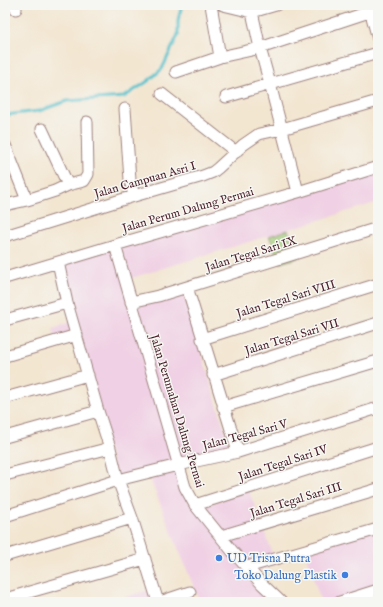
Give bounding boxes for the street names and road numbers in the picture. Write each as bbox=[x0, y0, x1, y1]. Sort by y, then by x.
street label: Jalan Campuan Asri I bbox=[91, 158, 198, 203]
street label: Jalan Perum Dalung Permai bbox=[119, 184, 256, 237]
street label: Jalan Tegal Sari IX bbox=[202, 233, 299, 277]
street label: Jalan Tegal Sari VIII bbox=[233, 277, 338, 323]
street label: Jalan Tegal Sari VII bbox=[241, 316, 341, 360]
street label: Jalan Perumahan Dalung Permai bbox=[145, 331, 207, 490]
street label: Jalan Tegal Sari V bbox=[199, 416, 291, 455]
street label: Jalan Tegal Sari IV bbox=[235, 441, 331, 486]
street label: Jalan Tegal Sari III bbox=[246, 479, 344, 523]

